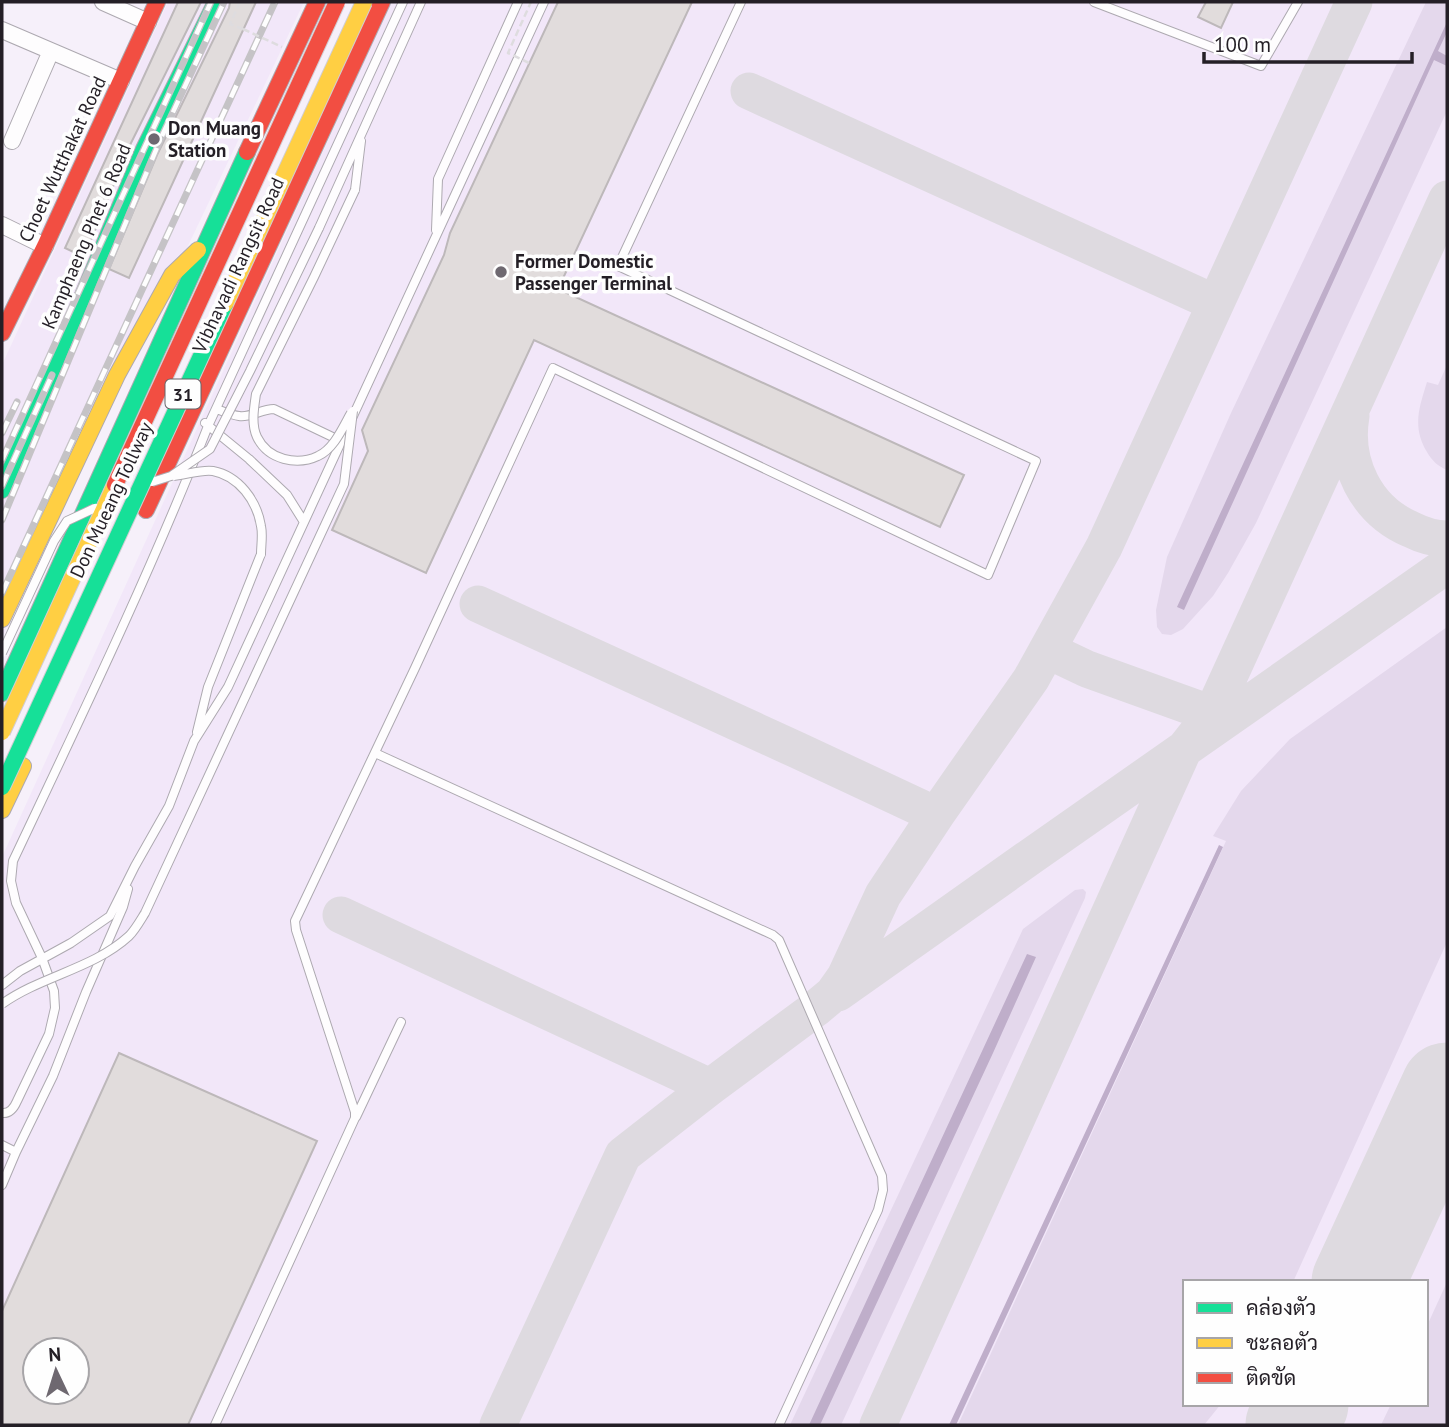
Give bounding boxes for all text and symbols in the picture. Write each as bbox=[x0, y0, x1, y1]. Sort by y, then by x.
scale bar bbox=[1204, 21, 1412, 65]
text: 100 m bbox=[1214, 31, 1271, 58]
street label: Choet Wutthakat Road bbox=[13, 72, 111, 246]
place label: Don Muang Station bbox=[168, 116, 261, 162]
marker: Don Muang Station bbox=[146, 131, 162, 147]
street label: Kamphaeng Phet 6 Road bbox=[36, 140, 136, 332]
street label: Vibhavadi Rangsit Road bbox=[186, 173, 289, 357]
place label: Former Domestic Passenger Terminal bbox=[515, 249, 672, 295]
marker: Former Domestic Passenger Terminal bbox=[493, 264, 509, 280]
road number: 31 bbox=[166, 380, 200, 408]
street label: Don Mueang Tollway bbox=[64, 418, 158, 582]
legend bbox=[1183, 1280, 1428, 1406]
text: คล่องตัว bbox=[1246, 1294, 1316, 1321]
text: ชะลอตัว bbox=[1246, 1329, 1318, 1356]
north arrow bbox=[21, 1336, 91, 1406]
text: N bbox=[48, 1342, 62, 1366]
text: ติดขัด bbox=[1246, 1364, 1296, 1391]

